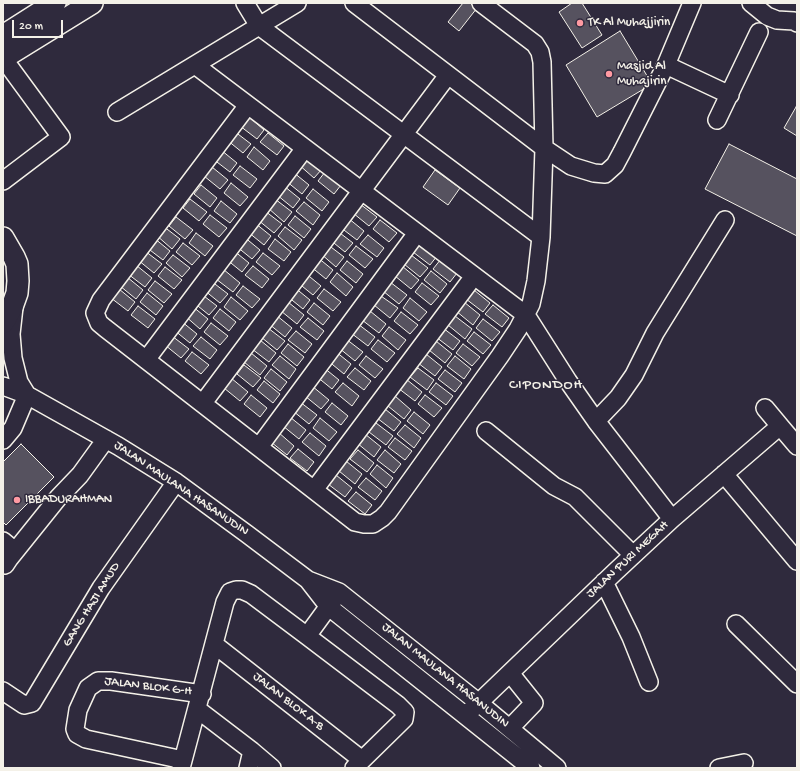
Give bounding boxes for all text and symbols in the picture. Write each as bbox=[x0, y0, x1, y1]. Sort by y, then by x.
scale bar bbox=[14, 12, 65, 38]
place label: TK Al Muhajjirin bbox=[588, 15, 670, 31]
marker: TK Al Muhajjirin bbox=[575, 18, 585, 28]
text: 20 m bbox=[19, 20, 43, 34]
place label: Masjid Al Muhajirin bbox=[617, 59, 667, 90]
marker: Masjid Al Muhajirin bbox=[604, 69, 614, 79]
district label: CIPONDOH bbox=[509, 377, 583, 395]
street label: JALAN MAULANA HASANUDIN bbox=[111, 438, 251, 540]
place label: IBBADURAHMAN bbox=[25, 492, 112, 508]
marker: IBBADURAHMAN bbox=[12, 495, 22, 505]
street label: JALAN PURI MEGAH bbox=[584, 518, 672, 602]
street label: GANG HAJI AMUD bbox=[60, 560, 124, 650]
street label: JALAN MAULANA HASANUDIN bbox=[378, 620, 512, 732]
street label: JALAN BLOK A-B bbox=[249, 669, 327, 735]
street label: JALAN BLOK G-H bbox=[104, 674, 192, 700]

